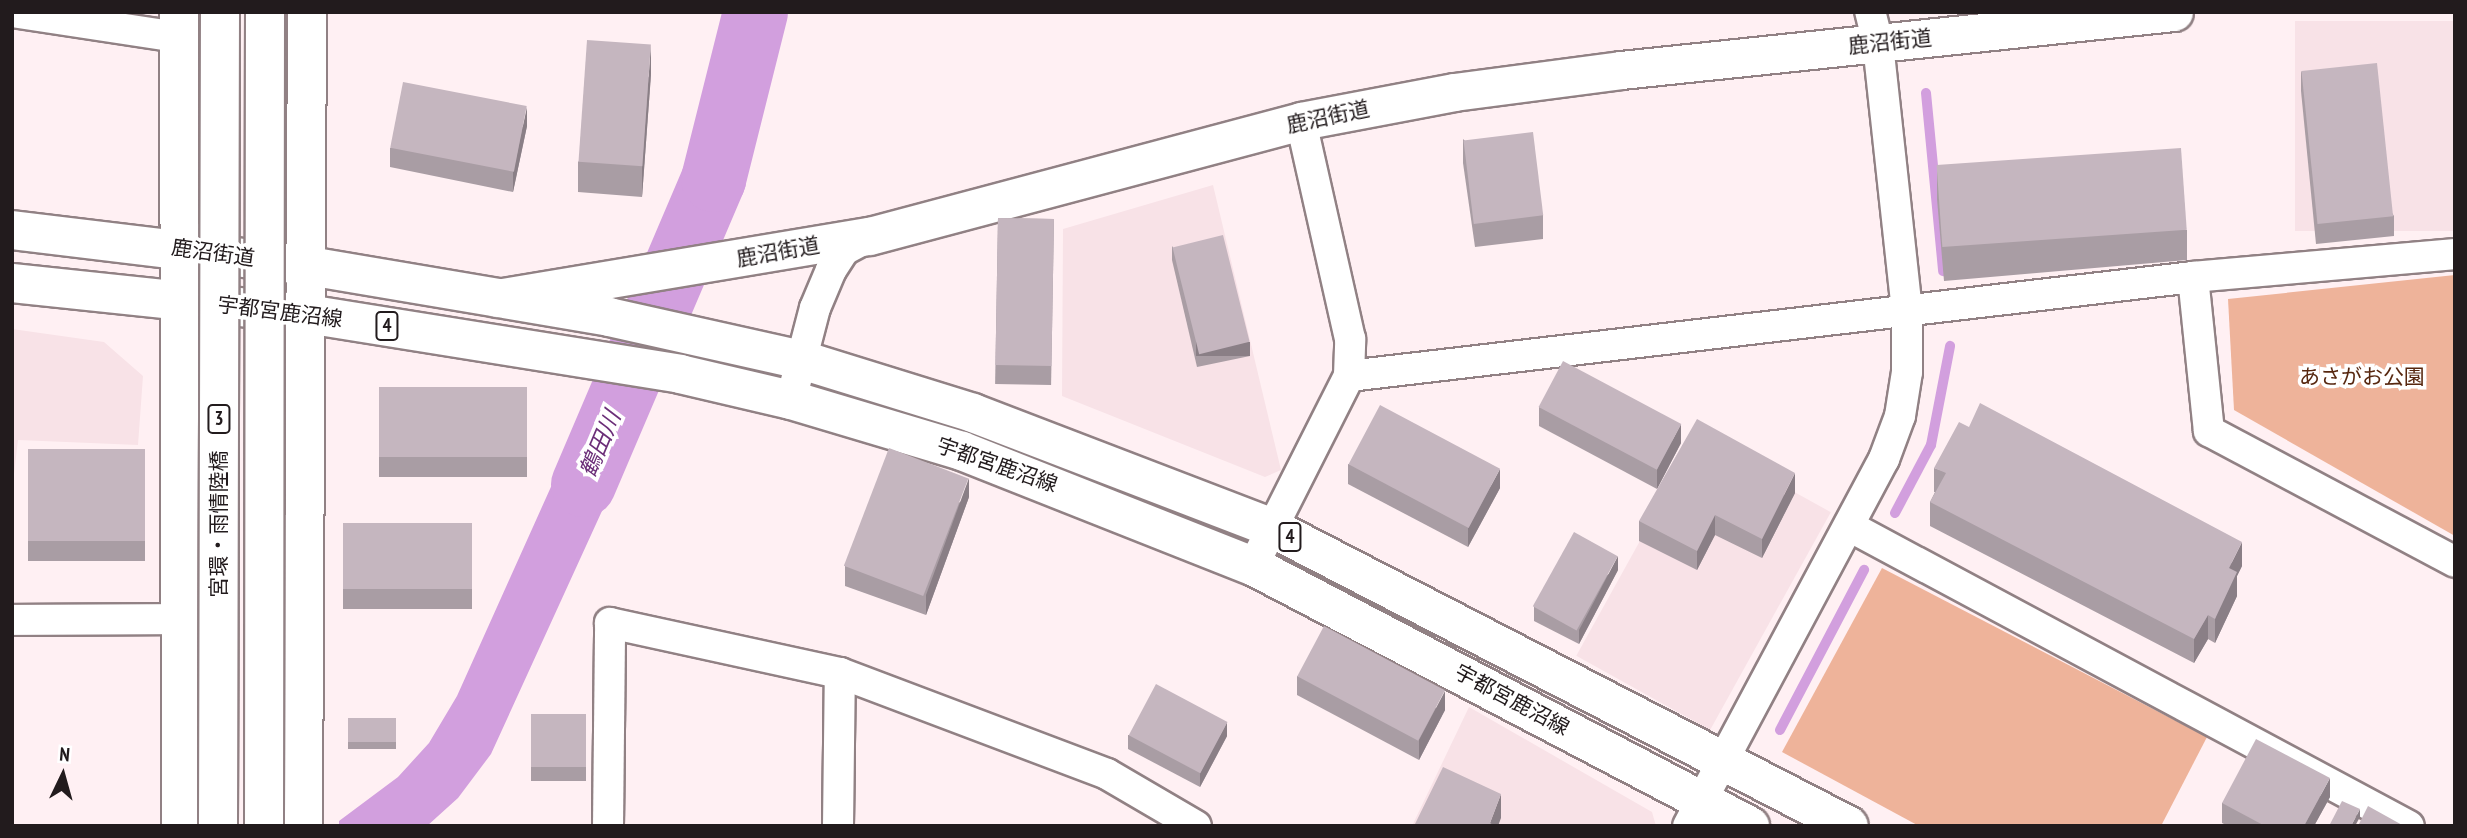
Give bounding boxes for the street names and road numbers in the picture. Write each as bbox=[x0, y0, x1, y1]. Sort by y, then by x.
street label: 鹿沼街道 bbox=[1847, 25, 1933, 59]
street label: 鹿沼街道 bbox=[1284, 96, 1372, 138]
street label: 鹿沼街道 bbox=[734, 232, 822, 272]
street label: 鹿沼街道 bbox=[170, 235, 256, 271]
street label: 宇都宮鹿沼線 bbox=[216, 292, 344, 332]
road number: 4 bbox=[375, 310, 399, 342]
road number: 3 bbox=[207, 404, 231, 434]
street label: 宇都宮鹿沼線 bbox=[933, 433, 1061, 497]
street label: 宮環・雨情陸橋 bbox=[206, 451, 232, 597]
road number: 4 bbox=[1278, 522, 1302, 552]
street label: 宇都宮鹿沼線 bbox=[1450, 659, 1574, 741]

